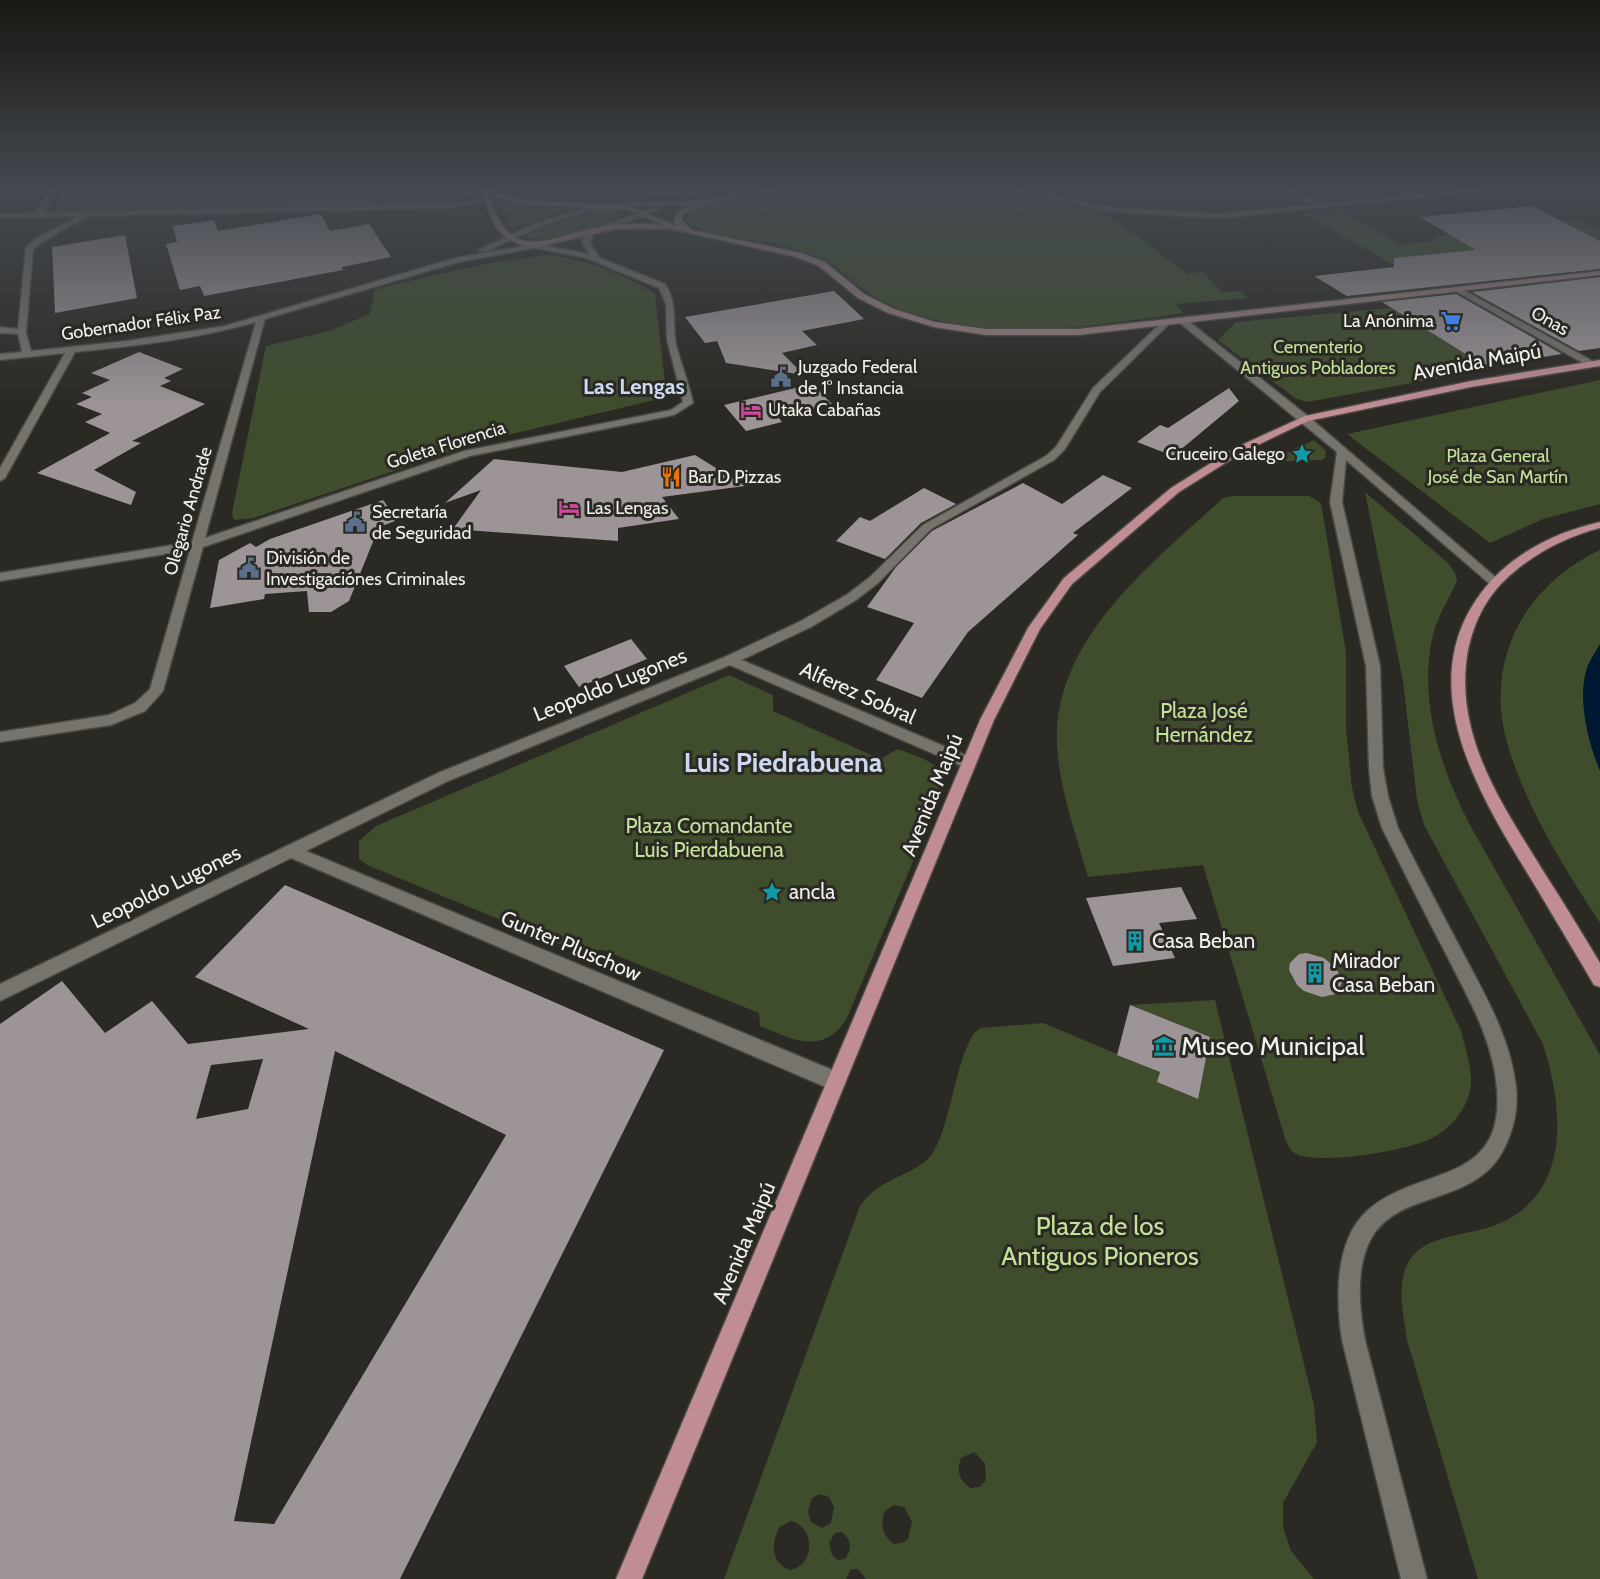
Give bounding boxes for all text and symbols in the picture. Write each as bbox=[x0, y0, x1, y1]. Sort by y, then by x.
street label: Gobernador Félix Paz bbox=[60, 301, 223, 345]
street label: Onas bbox=[1527, 302, 1573, 340]
supermarket icon: La Anónima bbox=[1439, 309, 1463, 333]
place label: La Anónima bbox=[1343, 310, 1434, 332]
park label: Cementerio Antiguos Pobladores bbox=[1240, 336, 1396, 379]
street label: Avenida Maipú bbox=[1411, 338, 1543, 385]
place label: Juzgado Federal de 1° Instancia bbox=[797, 356, 918, 399]
public building icon: Juzgado Federal de 1° Instancia bbox=[769, 365, 793, 389]
district label: Las Lengas bbox=[583, 373, 685, 400]
hotel icon: Utaka Cabañas bbox=[739, 398, 763, 422]
place label: Utaka Cabañas bbox=[768, 399, 881, 421]
street label: Goleta Florencia bbox=[384, 416, 508, 473]
place icon: Cruceiro Galego bbox=[1290, 442, 1314, 466]
place label: Cruceiro Galego bbox=[1165, 443, 1285, 465]
street label: Olegario Andrade bbox=[159, 444, 217, 578]
park label: Plaza General José de San Martín bbox=[1427, 445, 1568, 488]
restaurant icon: Bar D Pizzas bbox=[659, 465, 683, 489]
place label: Bar D Pizzas bbox=[688, 466, 781, 488]
hotel icon: Las Lengas bbox=[557, 496, 581, 520]
place label: Las Lengas bbox=[586, 497, 668, 519]
place label: Secretaría de Seguridad bbox=[372, 501, 472, 544]
public building icon: Secretaría de Seguridad bbox=[343, 510, 367, 534]
place label: División de Investigaciónes Criminales bbox=[266, 547, 465, 590]
public building icon: División de Investigaciónes Criminales bbox=[237, 556, 261, 580]
street label: Leopoldo Lugones bbox=[529, 642, 690, 727]
street label: Alferez Sobral bbox=[796, 656, 920, 729]
park label: Plaza José Hernández bbox=[1155, 698, 1253, 747]
street label: Avenida Maipú bbox=[896, 730, 967, 860]
district label: Luis Piedrabuena bbox=[684, 746, 883, 779]
park label: Plaza Comandante Luis Pierdabuena bbox=[625, 813, 793, 862]
street label: Leopoldo Lugones bbox=[87, 839, 245, 934]
place label: ancla bbox=[789, 879, 835, 904]
place icon: ancla bbox=[760, 880, 784, 904]
street label: Gunter Pluschow bbox=[497, 905, 645, 986]
place label: Casa Beban bbox=[1152, 928, 1255, 953]
building icon: Casa Beban bbox=[1123, 929, 1147, 953]
place label: Mirador Casa Beban bbox=[1332, 948, 1435, 997]
building icon: Mirador Casa Beban bbox=[1303, 961, 1327, 985]
place label: Museo Municipal bbox=[1181, 1030, 1365, 1062]
museum icon: Museo Municipal bbox=[1152, 1034, 1176, 1058]
street label: Avenida Maipú bbox=[707, 1178, 780, 1307]
park label: Plaza de los Antiguos Pioneros bbox=[1001, 1210, 1199, 1272]

